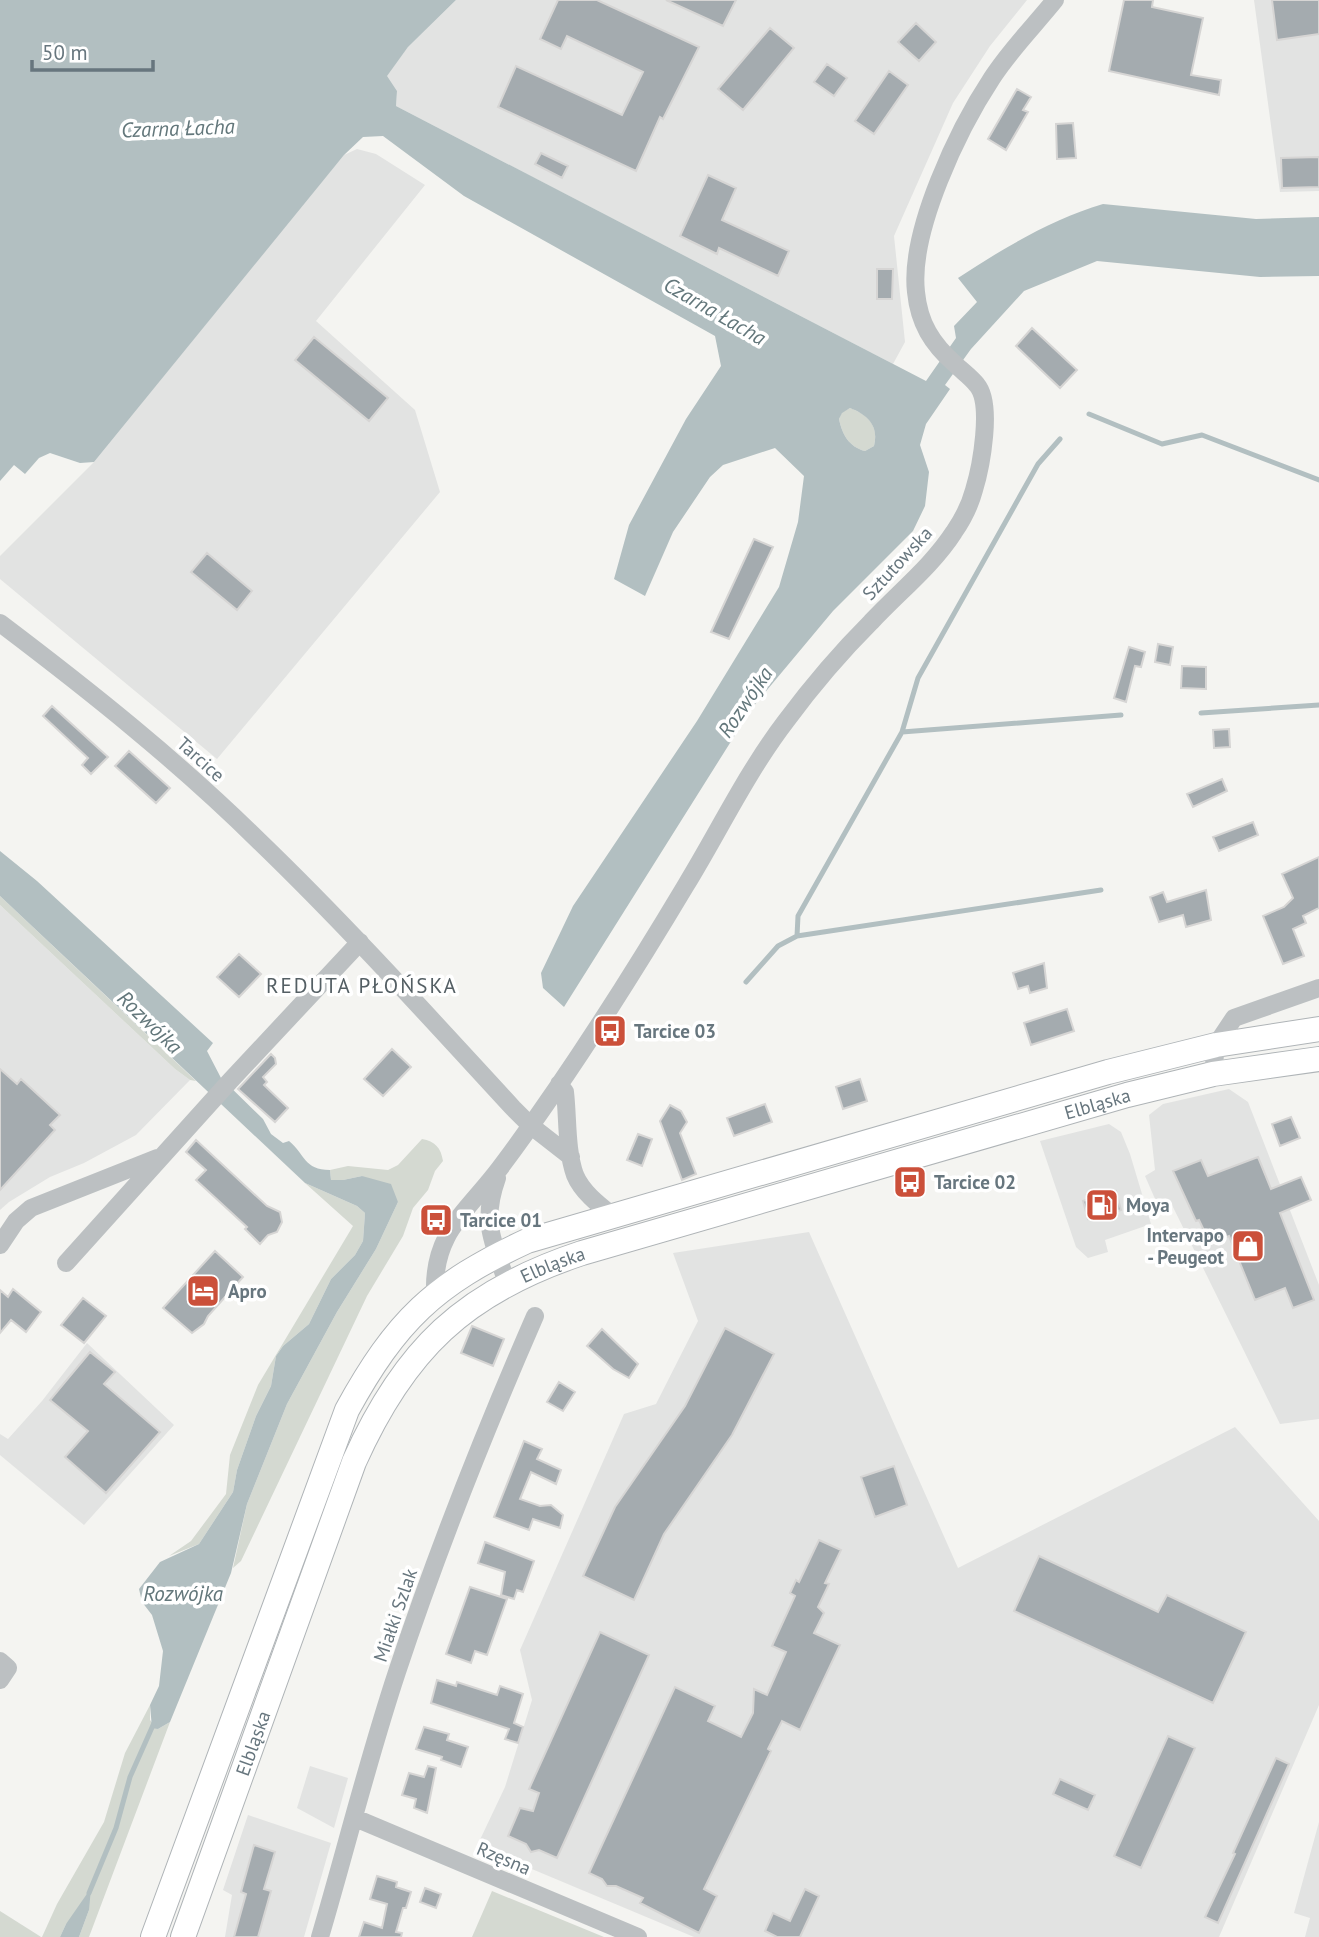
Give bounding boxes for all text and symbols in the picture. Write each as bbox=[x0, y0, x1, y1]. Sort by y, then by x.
scale bar bbox=[32, 28, 152, 72]
text: 50 m bbox=[42, 39, 88, 66]
water label: Czarna Łacha bbox=[121, 112, 236, 143]
water label: Czarna Łacha bbox=[659, 271, 772, 351]
street label: Sztutowska bbox=[857, 521, 937, 605]
water label: Rozwójka bbox=[712, 661, 779, 743]
street label: Tarcice bbox=[172, 731, 230, 787]
district label: REDUTA PŁOŃSKA bbox=[266, 972, 458, 999]
water label: Rozwójka bbox=[112, 985, 189, 1060]
bus stop icon: Tarcice 03 bbox=[591, 1012, 629, 1050]
place label: Tarcice 03 bbox=[634, 1019, 716, 1043]
street label: Elbląska bbox=[1062, 1083, 1133, 1125]
bus stop icon: Tarcice 02 bbox=[891, 1163, 929, 1201]
place label: Tarcice 02 bbox=[934, 1170, 1016, 1194]
fuel station icon: Moya bbox=[1083, 1186, 1121, 1224]
place label: Moya bbox=[1126, 1193, 1170, 1217]
bus stop icon: Tarcice 01 bbox=[417, 1201, 455, 1239]
place label: Tarcice 01 bbox=[460, 1208, 542, 1232]
place label: Intervapo - Peugeot bbox=[1146, 1223, 1224, 1269]
shop icon: Intervapo - Peugeot bbox=[1229, 1227, 1267, 1265]
street label: Elbląska bbox=[516, 1241, 588, 1288]
hotel icon: Apro bbox=[184, 1272, 222, 1310]
place label: Apro bbox=[228, 1279, 267, 1303]
street label: Miałki Szlak bbox=[368, 1565, 422, 1665]
water label: Rozwójka bbox=[143, 1580, 224, 1607]
street label: Elbląska bbox=[230, 1707, 276, 1779]
street label: Rzęsna bbox=[473, 1836, 535, 1880]

